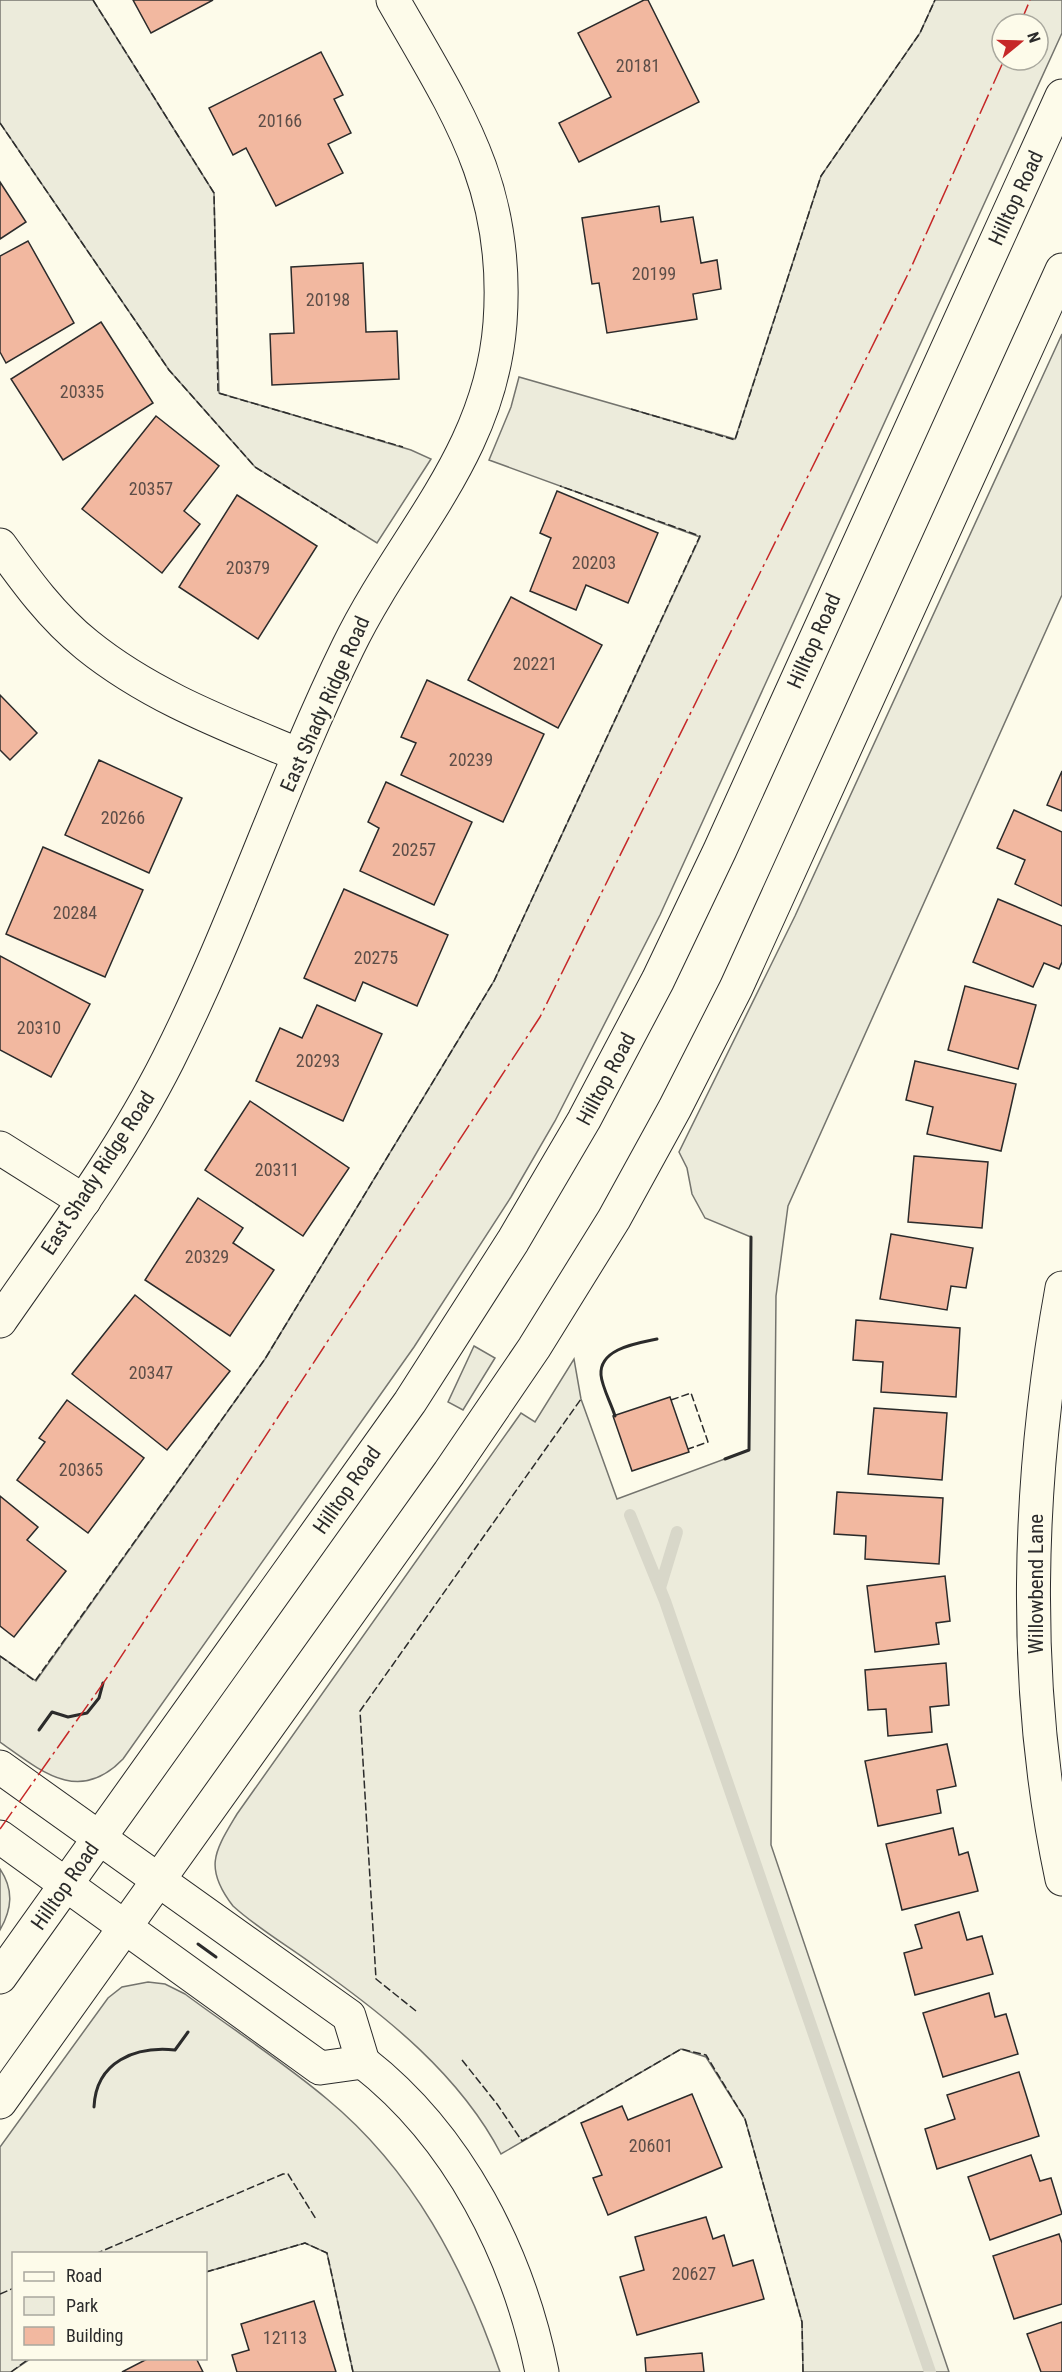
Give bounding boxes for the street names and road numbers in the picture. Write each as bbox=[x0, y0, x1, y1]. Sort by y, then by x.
street label: Hilltop Road bbox=[984, 147, 1048, 249]
street label: Hilltop Road bbox=[782, 590, 846, 692]
street label: East Shady Ridge Road bbox=[275, 612, 375, 796]
street label: Hilltop Road bbox=[572, 1029, 640, 1129]
street label: East Shady Ridge Road bbox=[36, 1087, 160, 1259]
street label: Hilltop Road bbox=[308, 1442, 386, 1538]
street label: Willowbend Lane bbox=[1024, 1514, 1048, 1654]
street label: Hilltop Road bbox=[26, 1838, 104, 1934]

